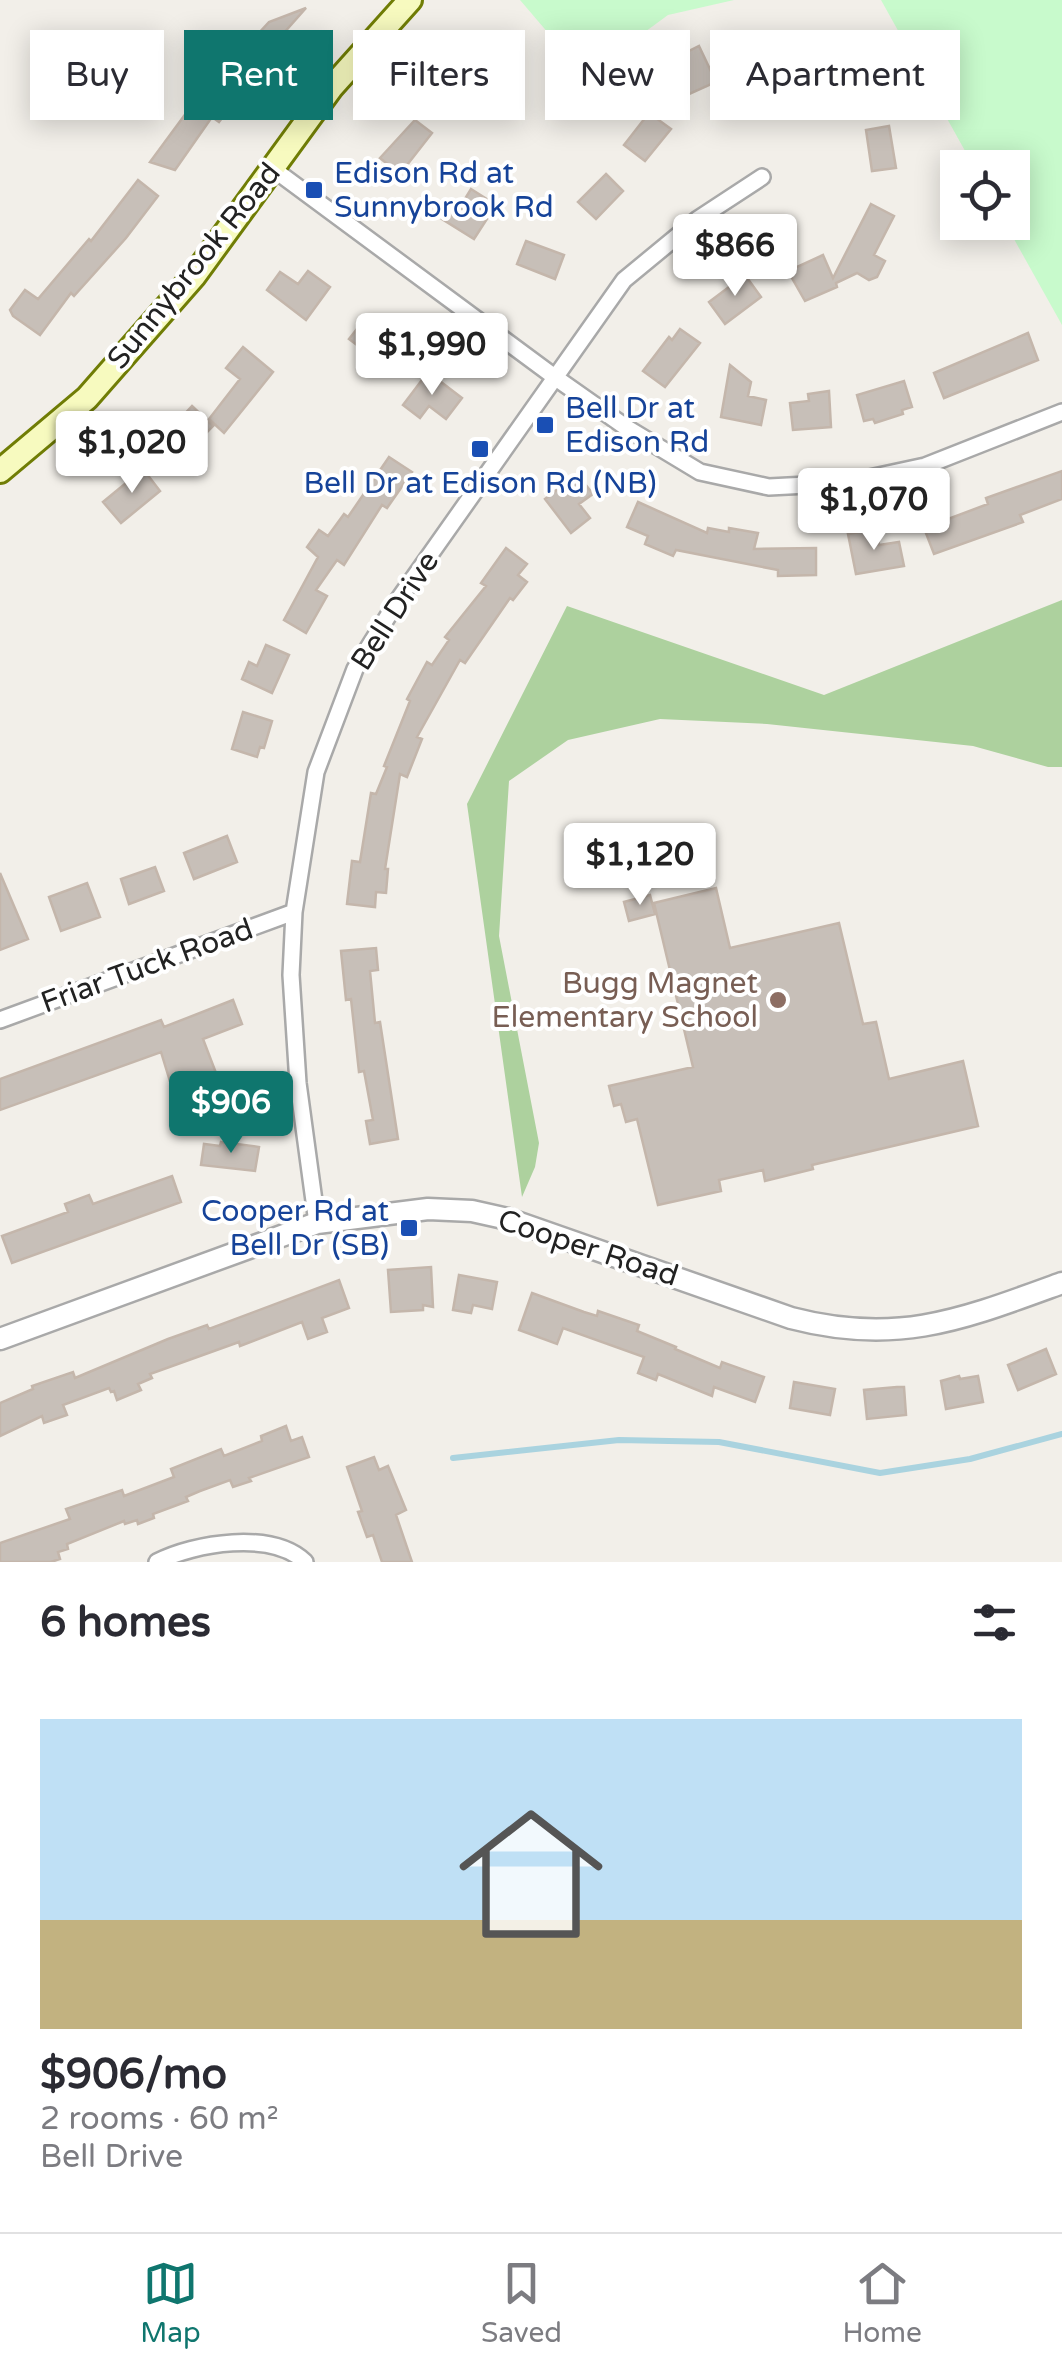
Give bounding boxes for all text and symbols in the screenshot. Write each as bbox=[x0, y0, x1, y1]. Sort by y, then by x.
chip: Buy bbox=[30, 30, 164, 120]
chip: Rent bbox=[184, 30, 333, 120]
chip: Filters bbox=[353, 30, 525, 120]
chip: New bbox=[545, 30, 690, 120]
chip: Apartment bbox=[710, 30, 960, 120]
map controls bbox=[940, 150, 1030, 240]
button: locate bbox=[940, 150, 1030, 240]
street label: Sunnybrook Road bbox=[99, 155, 289, 377]
place label: Edison Rd at Sunnybrook Rd bbox=[334, 155, 554, 226]
marker: Edison Rd at Sunnybrook Rd bbox=[303, 179, 325, 201]
pin: $866 bbox=[676, 214, 794, 299]
text: $866 bbox=[695, 227, 775, 265]
pin: $1,990 bbox=[351, 313, 513, 398]
text: $1,990 bbox=[378, 326, 486, 364]
place label: Bell Dr at Edison Rd bbox=[565, 390, 709, 461]
pin: $1,020 bbox=[51, 411, 213, 496]
marker: Bell Dr at Edison Rd bbox=[534, 414, 556, 436]
text: $1,020 bbox=[78, 424, 186, 462]
marker: Bell Dr at Edison Rd (NB) bbox=[469, 438, 491, 460]
place label: Bell Dr at Edison Rd (NB) bbox=[303, 465, 657, 502]
pin: $1,070 bbox=[793, 468, 955, 553]
text: $1,070 bbox=[820, 481, 928, 519]
street label: Bell Drive bbox=[343, 545, 447, 677]
pin: $1,120 bbox=[559, 823, 721, 908]
text: $1,120 bbox=[586, 836, 694, 874]
street label: Friar Tuck Road bbox=[36, 911, 258, 1021]
place label: Bugg Magnet Elementary School bbox=[492, 965, 758, 1036]
marker: Bugg Magnet Elementary School bbox=[767, 989, 789, 1011]
pin: $906 bbox=[172, 1071, 290, 1156]
text: $906 bbox=[191, 1084, 271, 1122]
place label: Cooper Rd at Bell Dr (SB) bbox=[201, 1193, 389, 1264]
street label: Cooper Road bbox=[493, 1201, 683, 1295]
marker: Cooper Rd at Bell Dr (SB) bbox=[398, 1217, 420, 1239]
icon: filters bbox=[967, 1595, 1022, 1650]
text: 6 homes bbox=[40, 1597, 211, 1648]
icon: home bbox=[441, 1784, 621, 1964]
text: $906/mo bbox=[40, 2049, 227, 2100]
text: 2 rooms · 60 m² bbox=[40, 2100, 279, 2138]
text: Bell Drive bbox=[40, 2138, 183, 2176]
tab: Map bbox=[140, 2256, 201, 2350]
tab: Saved bbox=[481, 2256, 562, 2350]
tab: Home bbox=[842, 2256, 922, 2350]

